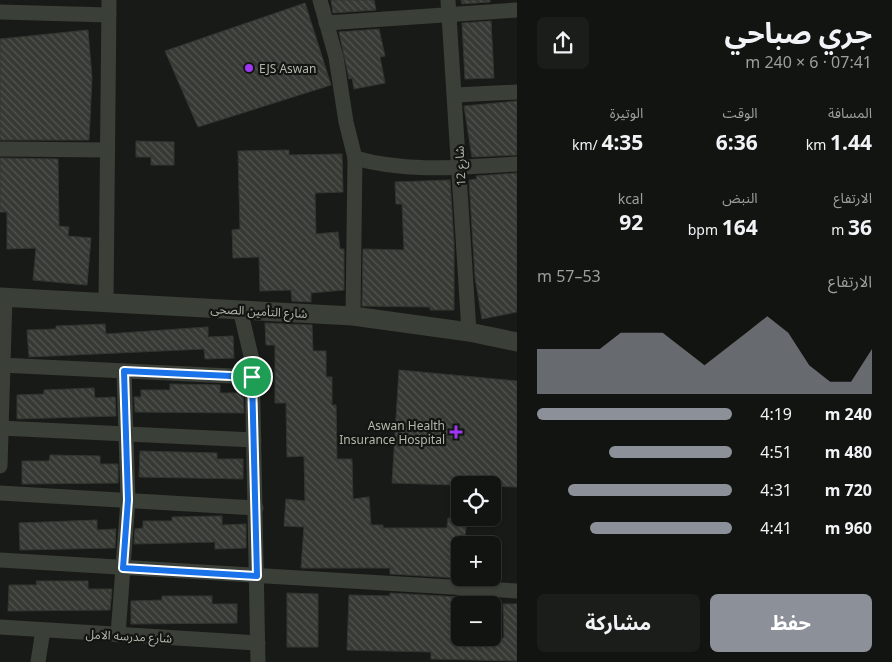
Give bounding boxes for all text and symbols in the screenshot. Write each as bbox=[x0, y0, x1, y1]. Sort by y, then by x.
text: جري صباحي bbox=[725, 13, 872, 51]
button: share bbox=[537, 17, 589, 69]
text: 07:41 · 6 × 240 m bbox=[745, 51, 872, 73]
place label: EJS Aswan bbox=[259, 60, 316, 77]
marker: EJS Aswan bbox=[243, 62, 255, 74]
text: الوتيرة bbox=[610, 103, 643, 122]
text: الوقت bbox=[723, 103, 758, 122]
text: المسافة bbox=[828, 103, 872, 122]
text: 4:35 bbox=[601, 128, 643, 156]
text: 6:36 bbox=[716, 128, 758, 156]
text: 1.44 bbox=[830, 128, 872, 156]
text: /km bbox=[572, 135, 601, 154]
text: km bbox=[806, 135, 830, 154]
street label: شارع 12 bbox=[450, 145, 471, 187]
text: النبض bbox=[722, 188, 758, 207]
text: الارتفاع bbox=[834, 188, 872, 207]
text: kcal bbox=[618, 189, 643, 208]
text: 92 bbox=[619, 208, 643, 236]
text: 164 bbox=[722, 213, 758, 241]
text: 36 bbox=[848, 213, 872, 241]
text: bpm bbox=[688, 220, 722, 239]
text: m bbox=[831, 220, 848, 239]
text: 53–57 m bbox=[537, 265, 601, 287]
text: الارتفاع bbox=[828, 270, 872, 292]
street label: شارع التأمين الصحى bbox=[210, 300, 308, 323]
pin bbox=[231, 356, 273, 398]
icon: arrive bbox=[238, 363, 266, 391]
text: 4:19 bbox=[760, 403, 792, 425]
text: 240 m bbox=[825, 403, 872, 425]
place label: Aswan Health Insurance Hospital bbox=[339, 417, 445, 448]
marker: Aswan Health Insurance Hospital bbox=[449, 425, 463, 439]
text: 4:51 bbox=[760, 441, 792, 463]
text: 480 m bbox=[825, 441, 872, 463]
map controls bbox=[451, 476, 501, 646]
button: locate bbox=[451, 476, 501, 526]
text: 4:31 bbox=[760, 479, 792, 501]
text: 720 m bbox=[825, 479, 872, 501]
text: 4:41 bbox=[760, 517, 792, 539]
text: 960 m bbox=[825, 517, 872, 539]
button: + bbox=[451, 536, 501, 586]
button: مشاركة bbox=[537, 594, 700, 652]
button: حفظ bbox=[710, 594, 872, 652]
button: − bbox=[451, 596, 501, 646]
street label: شارع مدرسه الامل bbox=[85, 625, 173, 648]

